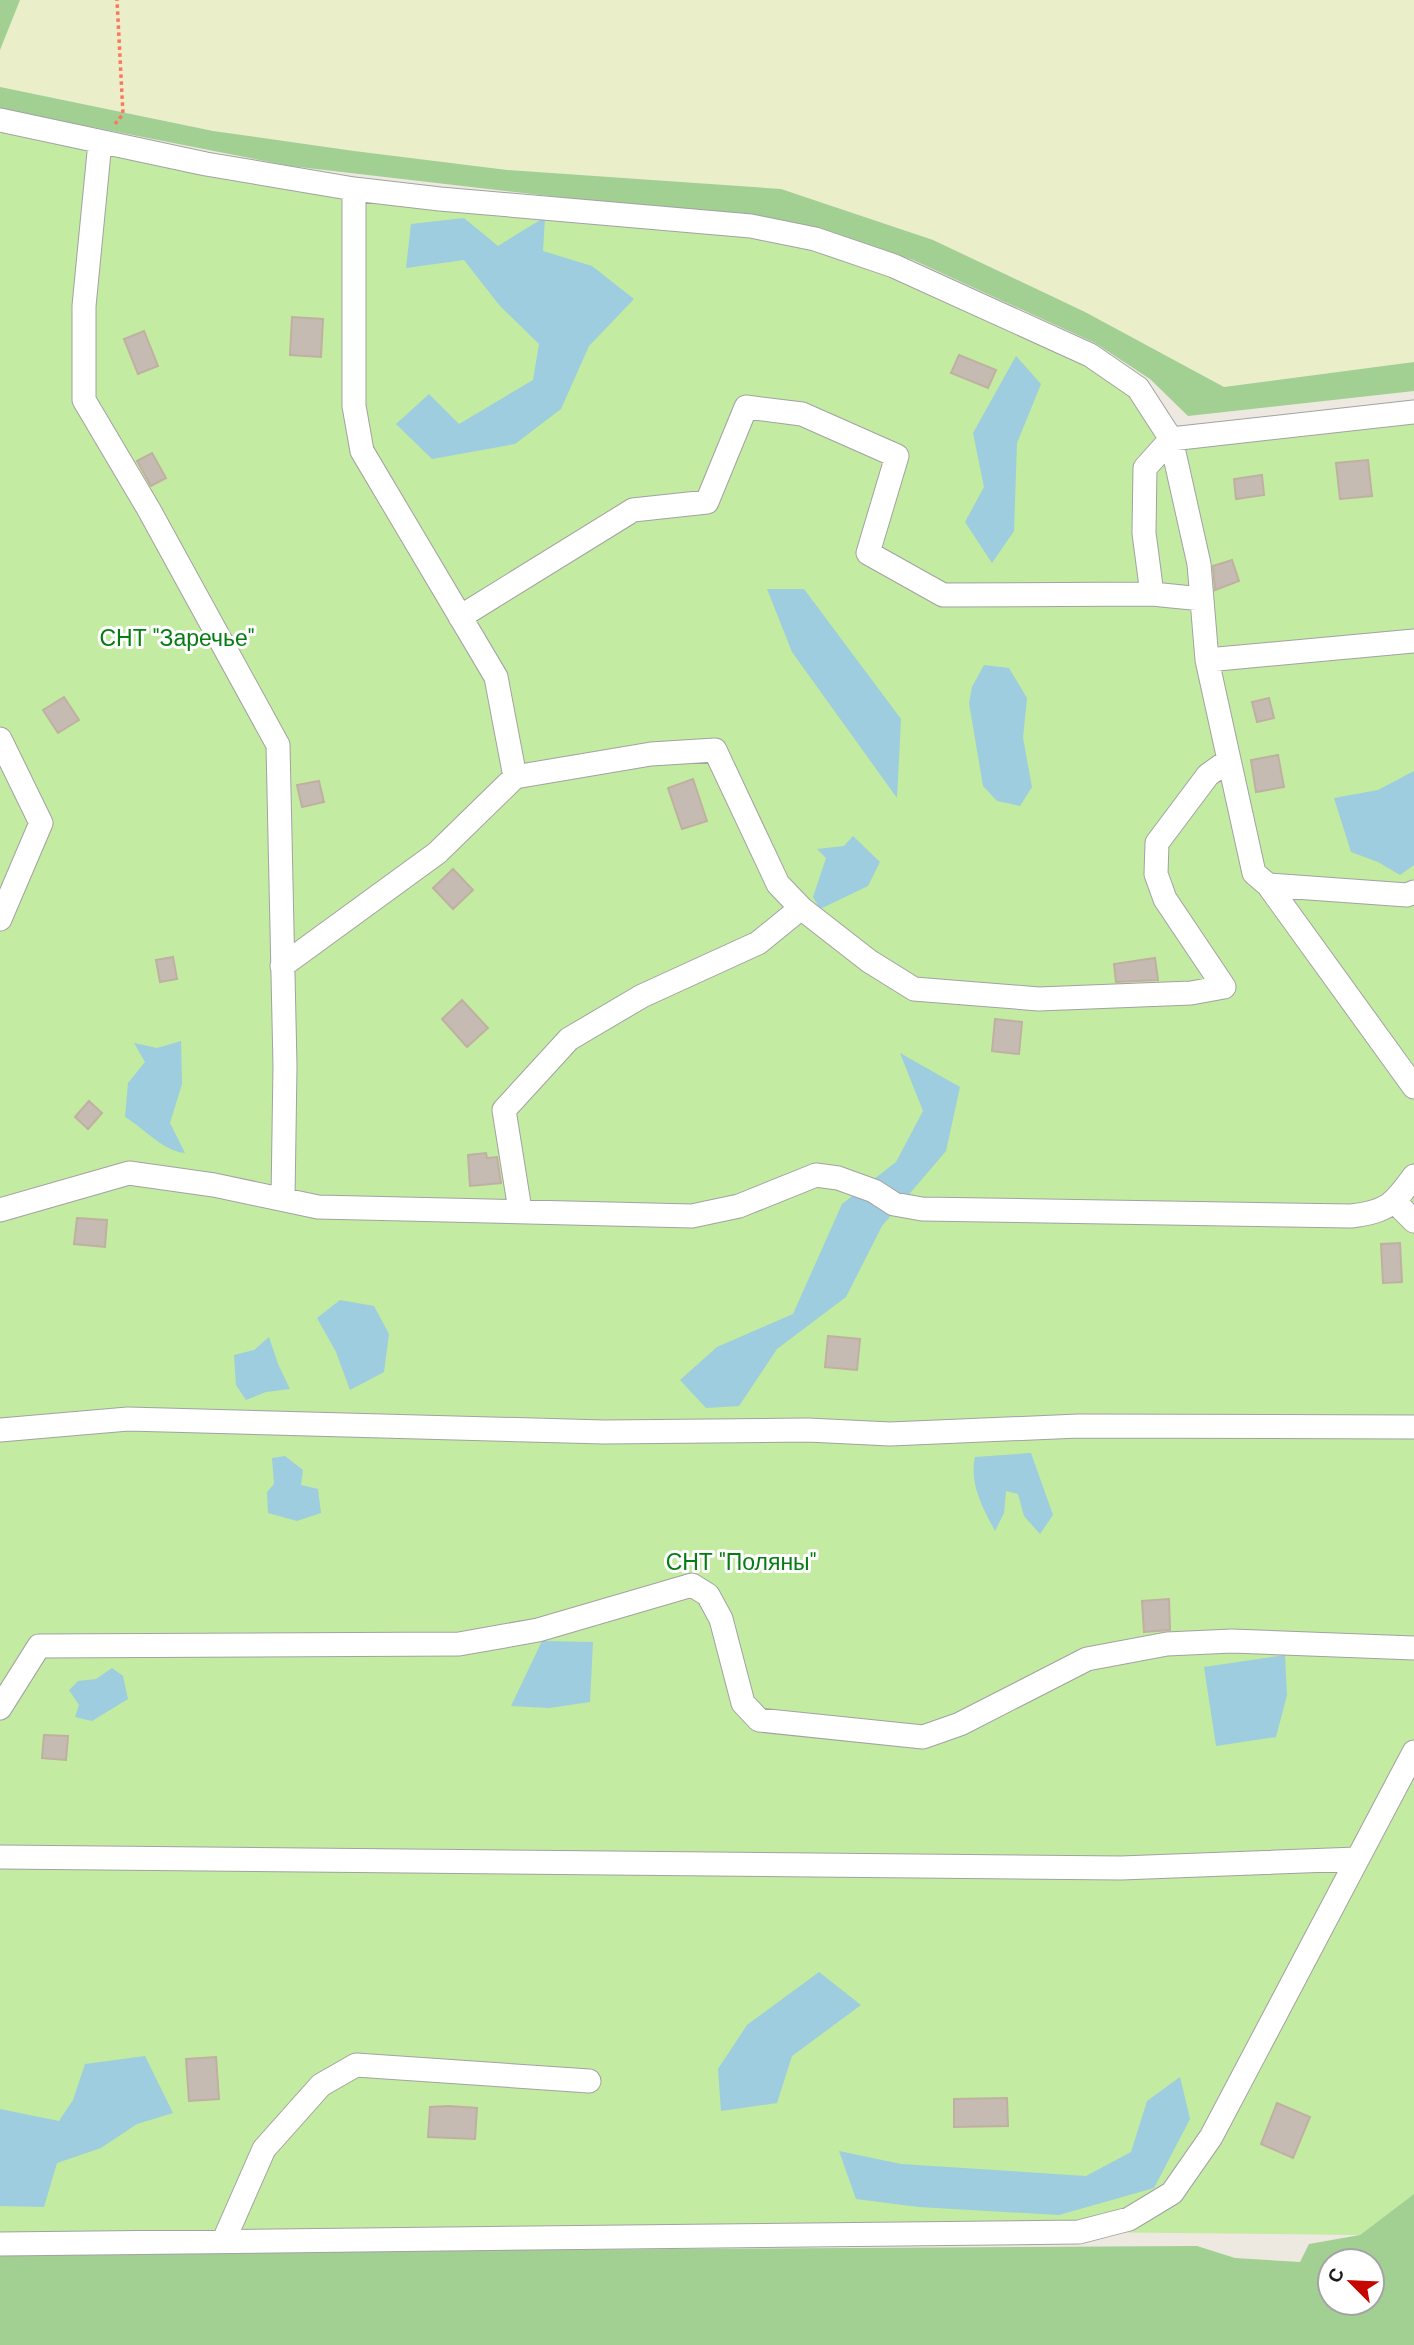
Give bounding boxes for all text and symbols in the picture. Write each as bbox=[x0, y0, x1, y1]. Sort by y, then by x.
park label: СНТ "Заречье" bbox=[99, 623, 255, 653]
park label: СНТ "Поляны" bbox=[666, 1547, 816, 1577]
north arrow bbox=[1316, 2247, 1386, 2317]
text: С bbox=[1322, 2264, 1350, 2287]

